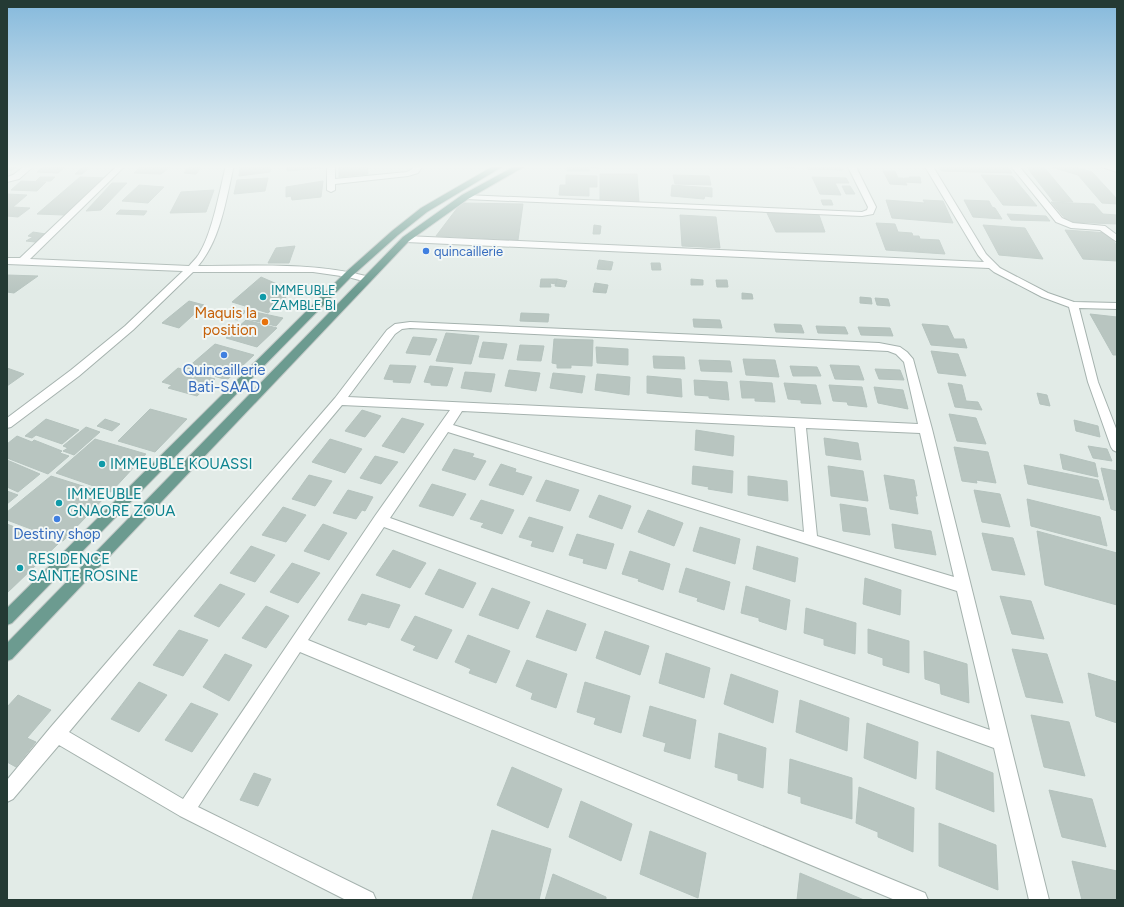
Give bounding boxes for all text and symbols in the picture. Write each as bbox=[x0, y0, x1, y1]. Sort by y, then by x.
place label: quincaillerie bbox=[434, 244, 503, 259]
marker: quincaillerie bbox=[421, 246, 431, 256]
place label: IMMEUBLE ZAMBLE BI bbox=[271, 283, 336, 313]
marker: IMMEUBLE ZAMBLE BI bbox=[258, 292, 268, 302]
place label: Maquis la position bbox=[194, 304, 257, 339]
marker: Maquis la position bbox=[260, 317, 270, 327]
marker: Quincaillerie Bati-SAAD bbox=[219, 350, 229, 360]
place label: Quincaillerie Bati-SAAD bbox=[183, 361, 265, 396]
place label: IMMEUBLE KOUASSI bbox=[110, 455, 253, 473]
marker: IMMEUBLE KOUASSI bbox=[97, 459, 107, 469]
place label: IMMEUBLE GNAORE ZOUA bbox=[67, 485, 175, 520]
marker: IMMEUBLE GNAORE ZOUA bbox=[54, 498, 64, 508]
marker: Destiny shop bbox=[52, 514, 62, 524]
place label: Destiny shop bbox=[13, 525, 101, 543]
place label: RESIDENCE SAINTE ROSINE bbox=[28, 550, 139, 585]
marker: RESIDENCE SAINTE ROSINE bbox=[15, 563, 25, 573]

